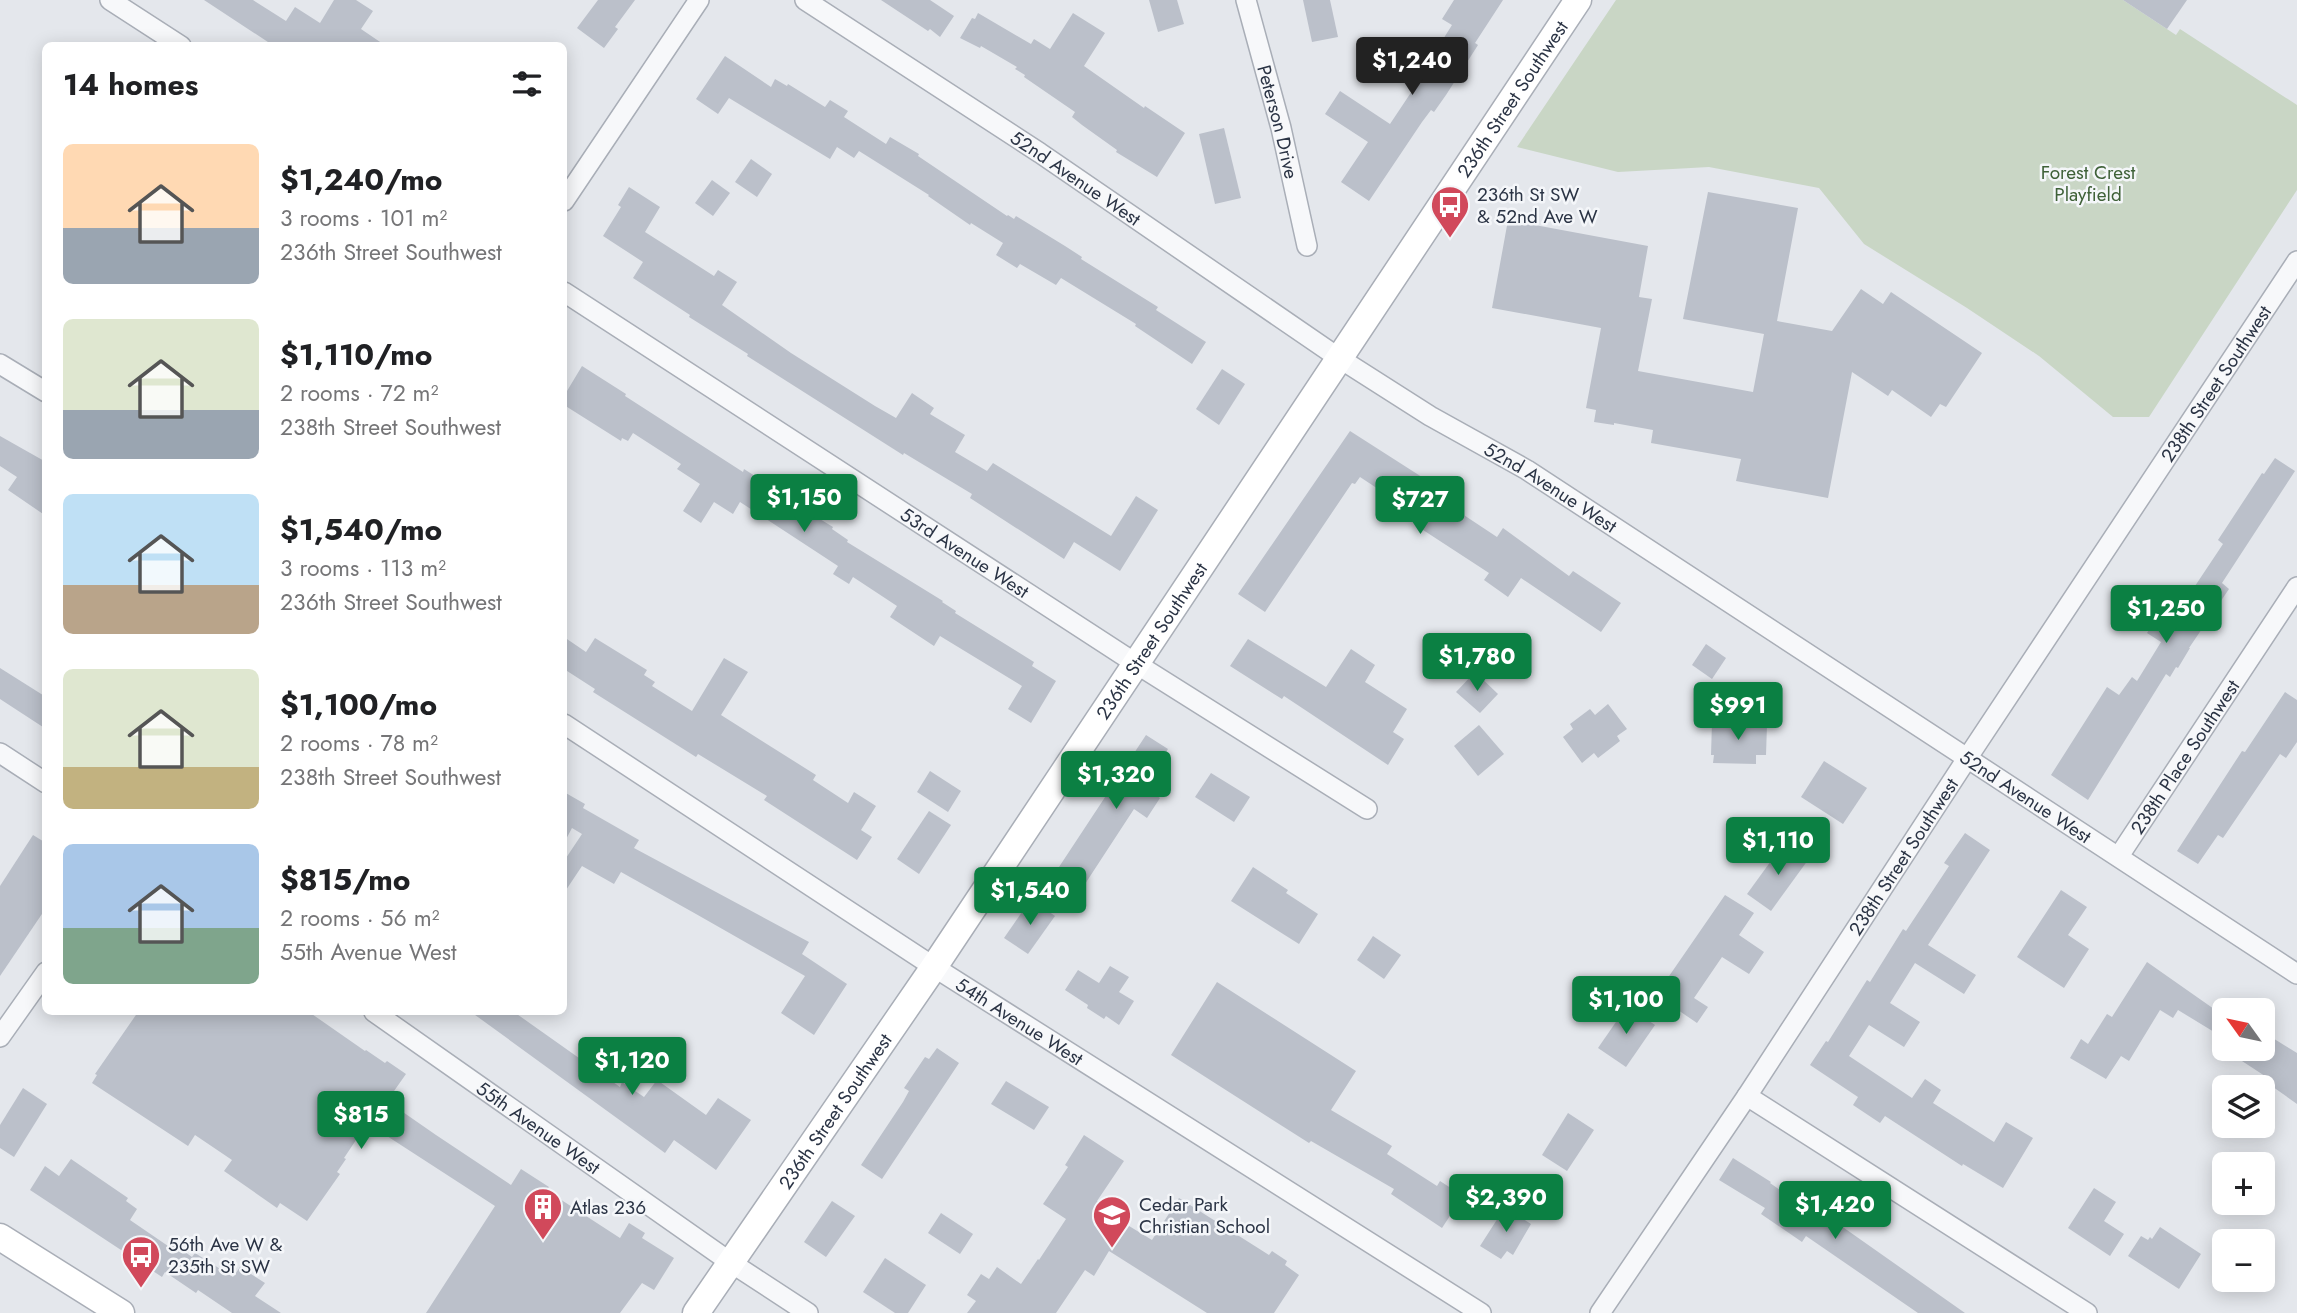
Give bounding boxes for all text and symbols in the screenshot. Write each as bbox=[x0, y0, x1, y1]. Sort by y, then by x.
street label: 236th Street Southwest bbox=[1450, 15, 1574, 183]
pin: $1,240 bbox=[1355, 38, 1469, 97]
text: $1,240 bbox=[1372, 43, 1452, 77]
street label: Peterson Drive bbox=[1251, 62, 1305, 181]
text: 14 homes bbox=[63, 63, 198, 106]
icon: filters bbox=[508, 65, 546, 103]
street label: 52nd Avenue West bbox=[1005, 124, 1147, 232]
text: $1,240/mo bbox=[280, 158, 443, 201]
park label: Forest Crest Playfield bbox=[2041, 159, 2136, 208]
icon: home bbox=[119, 172, 203, 256]
place label: 236th St SW & 52nd Ave W bbox=[1477, 181, 1598, 230]
bus stop icon: 236th St SW & 52nd Ave W bbox=[1429, 184, 1471, 239]
text: 3 rooms · 101 m² bbox=[280, 201, 447, 235]
text: 236th Street Southwest bbox=[280, 235, 502, 269]
street label: 238th Street Southwest bbox=[2154, 299, 2278, 467]
text: $1,110/mo bbox=[280, 333, 433, 376]
icon: home bbox=[119, 347, 203, 431]
text: 2 rooms · 72 m² bbox=[280, 376, 439, 410]
text: 238th Street Southwest bbox=[280, 410, 501, 444]
street label: 52nd Avenue West bbox=[1479, 435, 1623, 539]
pin: $1,150 bbox=[747, 475, 861, 534]
pin: $727 bbox=[1379, 476, 1461, 536]
text: $1,150 bbox=[766, 480, 842, 514]
text: $727 bbox=[1391, 482, 1449, 516]
street label: 53rd Avenue West bbox=[895, 501, 1035, 604]
text: $1,540/mo bbox=[280, 508, 442, 551]
icon: home bbox=[119, 522, 203, 606]
text: 3 rooms · 113 m² bbox=[280, 551, 446, 585]
street label: 236th Street Southwest bbox=[1089, 557, 1214, 724]
text: 236th Street Southwest bbox=[280, 585, 502, 619]
pin: $1,250 bbox=[2109, 586, 2223, 645]
text: $1,250 bbox=[2127, 591, 2205, 625]
pin: $1,780 bbox=[1420, 634, 1534, 693]
text: $1,780 bbox=[1439, 639, 1515, 673]
street label: 238th Place Southwest bbox=[2124, 674, 2246, 839]
pin: $991 bbox=[1697, 682, 1779, 742]
text: $1,100/mo bbox=[280, 683, 437, 726]
text: $991 bbox=[1710, 688, 1766, 722]
icon: home bbox=[119, 697, 203, 781]
text: 2 rooms · 78 m² bbox=[280, 726, 438, 760]
street label: 52nd Avenue West bbox=[1955, 743, 2097, 850]
pin: $1,320 bbox=[1059, 752, 1173, 811]
text: $1,320 bbox=[1077, 757, 1155, 791]
text: 238th Street Southwest bbox=[280, 760, 501, 794]
street label: 238th Street Southwest bbox=[1842, 772, 1965, 940]
pin: $1,110 bbox=[1721, 818, 1835, 877]
text: $1,110 bbox=[1742, 823, 1814, 857]
text: $815/mo bbox=[280, 858, 411, 901]
pin: $1,540 bbox=[973, 867, 1087, 927]
icon: home bbox=[119, 872, 203, 956]
text: $1,540 bbox=[990, 873, 1070, 907]
text: 2 rooms · 56 m² bbox=[280, 901, 440, 935]
text: 55th Avenue West bbox=[280, 935, 457, 969]
street label: 54th Avenue West bbox=[951, 971, 1089, 1072]
pin: $1,100 bbox=[1569, 976, 1683, 1036]
text: $1,100 bbox=[1588, 982, 1664, 1016]
north arrow bbox=[2212, 998, 2275, 1060]
map controls bbox=[2212, 998, 2275, 1292]
street label: 236th Street Southwest bbox=[772, 1028, 898, 1194]
pin: $1,120 bbox=[575, 1038, 689, 1097]
text: $1,120 bbox=[594, 1043, 670, 1077]
street label: 55th Avenue West bbox=[471, 1075, 606, 1181]
button: layers bbox=[2212, 1075, 2275, 1138]
pin: $815 bbox=[320, 1092, 402, 1151]
text: $815 bbox=[333, 1097, 389, 1131]
button: + bbox=[2212, 1152, 2275, 1215]
pin: $2,390 bbox=[1449, 1174, 1563, 1234]
text: $2,390 bbox=[1465, 1180, 1547, 1214]
pin: $1,420 bbox=[1778, 1182, 1892, 1241]
building icon: Atlas 236 bbox=[522, 1186, 564, 1241]
text: $1,420 bbox=[1795, 1187, 1875, 1221]
place label: Cedar Park Christian School bbox=[1139, 1191, 1270, 1240]
place label: Atlas 236 bbox=[570, 1194, 646, 1221]
school or university icon: Cedar Park Christian School bbox=[1091, 1194, 1133, 1249]
button: − bbox=[2212, 1229, 2275, 1292]
place label: 56th Ave W & 235th St SW bbox=[168, 1231, 283, 1280]
bus stop icon: 56th Ave W & 235th St SW bbox=[120, 1234, 162, 1289]

